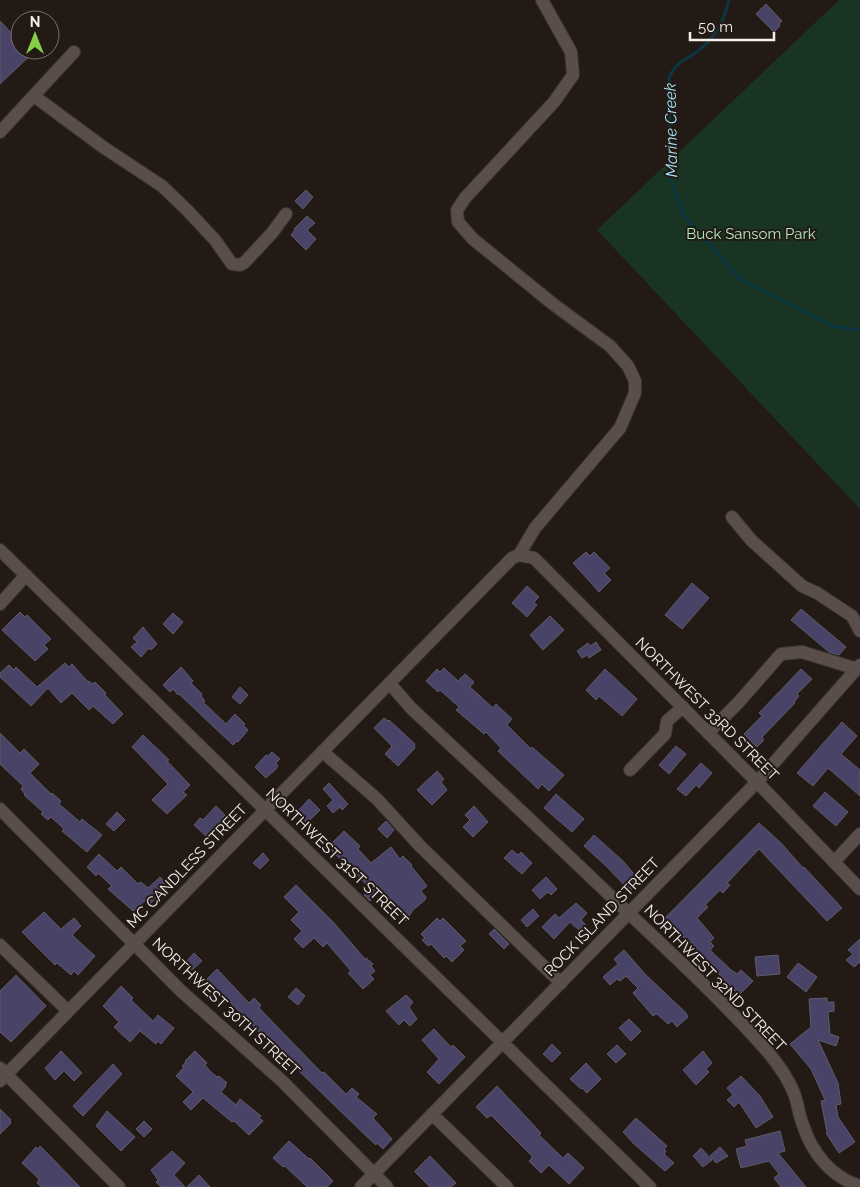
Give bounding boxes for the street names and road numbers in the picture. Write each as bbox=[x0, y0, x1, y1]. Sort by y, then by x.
street label: NORTHWEST 33RD STREET bbox=[632, 634, 782, 784]
street label: NORTHWEST 31ST STREET bbox=[262, 784, 412, 930]
street label: MC CANDLESS STREET bbox=[123, 800, 251, 932]
street label: ROCK ISLAND STREET bbox=[541, 854, 663, 980]
street label: NORTHWEST 32ND STREET bbox=[640, 901, 790, 1055]
street label: NORTHWEST 30TH STREET bbox=[149, 934, 303, 1080]

